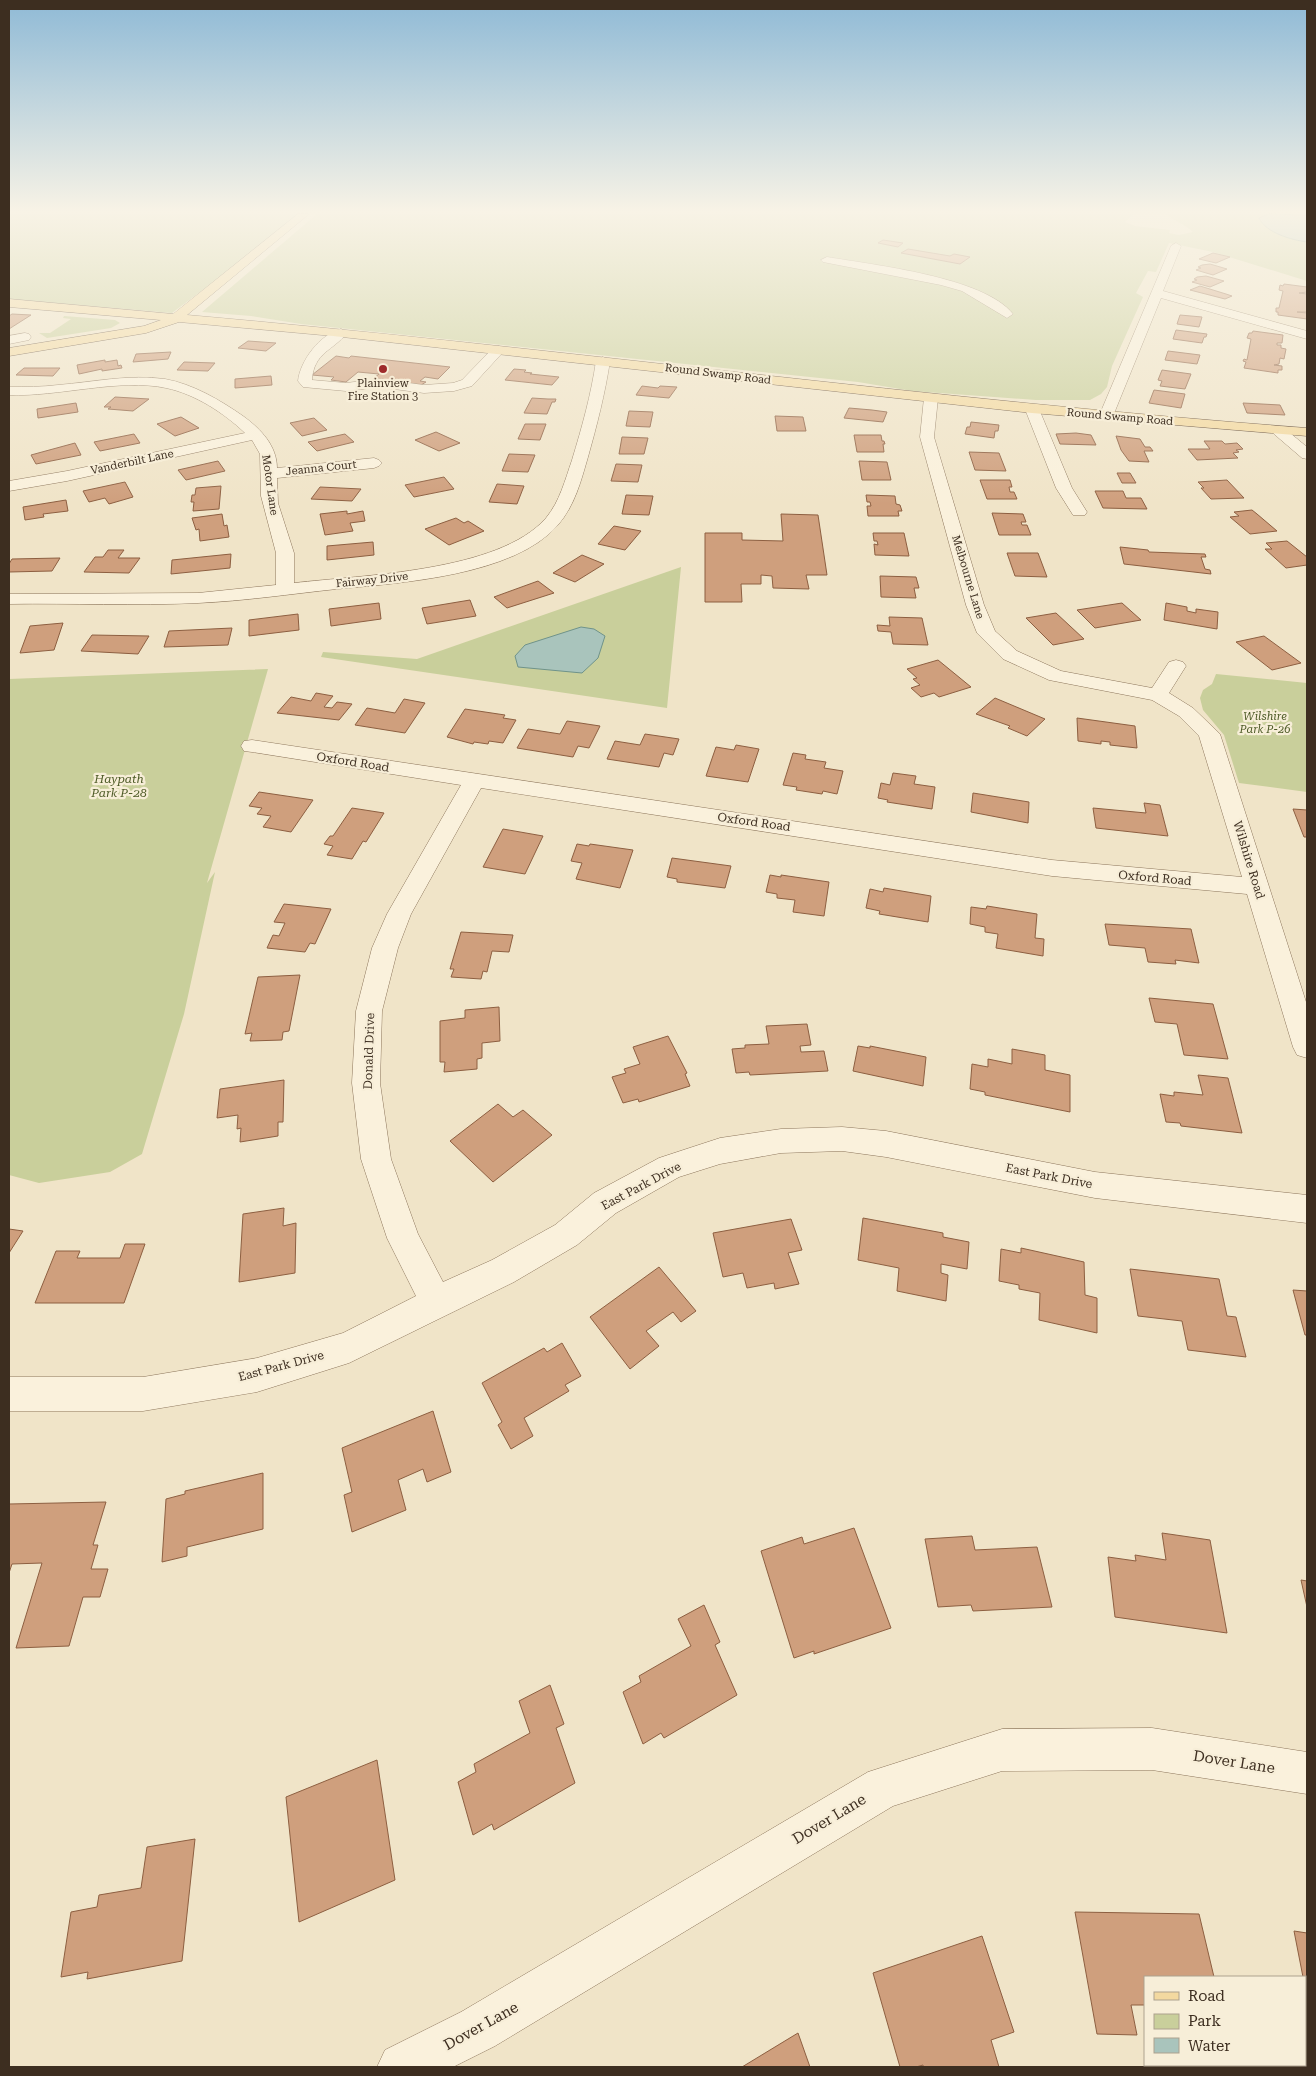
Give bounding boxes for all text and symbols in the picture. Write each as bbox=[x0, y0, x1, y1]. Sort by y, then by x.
street label: Round Swamp Road bbox=[664, 361, 772, 387]
marker: Plainview Fire Station 3 bbox=[377, 363, 389, 375]
place label: Plainview Fire Station 3 bbox=[348, 377, 418, 403]
street label: Round Swamp Road bbox=[1066, 406, 1174, 428]
street label: Vanderbilt Lane bbox=[89, 447, 175, 477]
street label: Motor Lane bbox=[259, 454, 281, 516]
street label: Jeanna Court bbox=[285, 458, 357, 478]
street label: Melbourne Lane bbox=[949, 534, 987, 620]
street label: Fairway Drive bbox=[335, 570, 409, 590]
park label: Wilshire Park P-26 bbox=[1239, 710, 1290, 736]
street label: Oxford Road bbox=[316, 749, 391, 775]
park label: Haypath Park P-28 bbox=[90, 772, 147, 800]
street label: Oxford Road bbox=[717, 810, 792, 834]
street label: Wilshire Road bbox=[1230, 819, 1268, 901]
street label: Oxford Road bbox=[1118, 868, 1193, 888]
street label: Donald Drive bbox=[361, 1012, 377, 1090]
street label: East Park Drive bbox=[599, 1159, 684, 1213]
street label: East Park Drive bbox=[1004, 1161, 1094, 1191]
street label: East Park Drive bbox=[237, 1348, 326, 1384]
street label: Dover Lane bbox=[1192, 1747, 1276, 1777]
street label: Dover Lane bbox=[789, 1790, 869, 1848]
legend bbox=[1144, 1976, 1306, 2066]
text: Road bbox=[1188, 1987, 1225, 2005]
street label: Dover Lane bbox=[440, 1998, 522, 2054]
text: Park bbox=[1188, 2012, 1222, 2030]
text: Water bbox=[1188, 2037, 1230, 2055]

